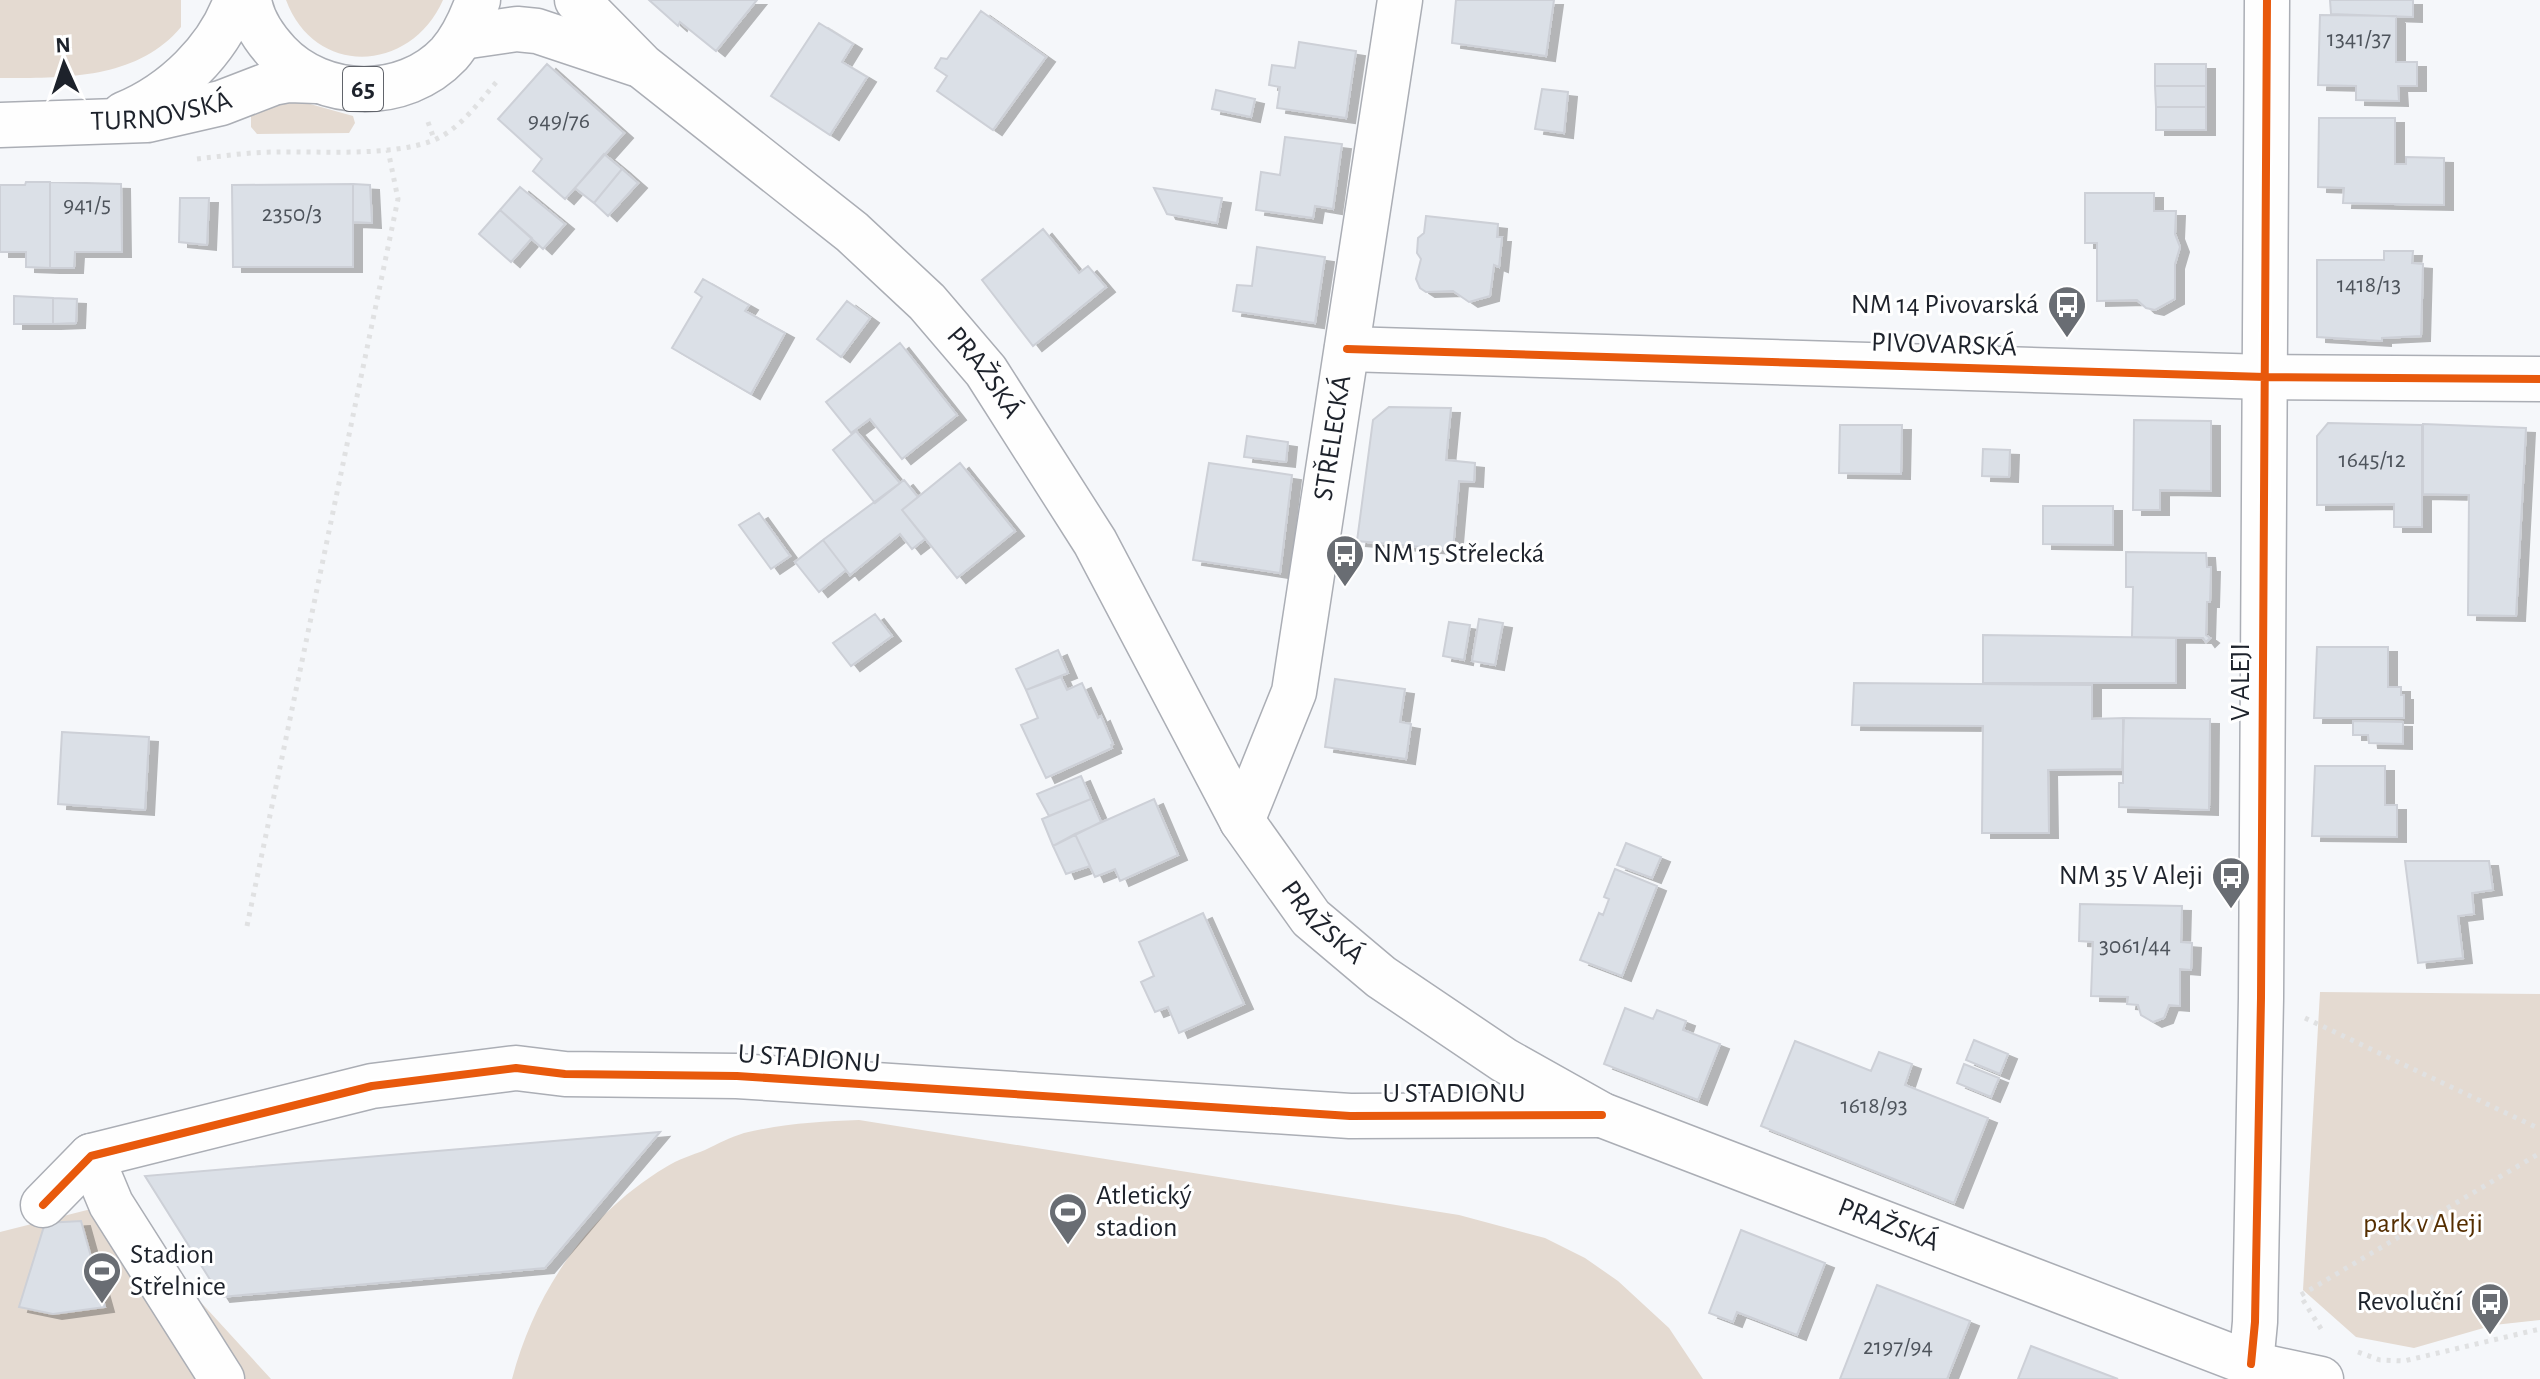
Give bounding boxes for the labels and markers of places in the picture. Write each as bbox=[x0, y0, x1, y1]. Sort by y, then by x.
bus stop icon: NM 14 Pivovarská bbox=[2046, 284, 2088, 339]
place label: NM 14 Pivovarská bbox=[1851, 291, 2039, 319]
bus stop icon: NM 15 Střelecká bbox=[1324, 533, 1366, 588]
place label: NM 15 Střelecká bbox=[1373, 540, 1545, 568]
bus stop icon: NM 35 V Aleji bbox=[2210, 855, 2252, 910]
place label: NM 35 V Aleji bbox=[2059, 862, 2203, 890]
place label: Atletický stadion bbox=[1096, 1182, 1192, 1242]
sports icon: Atletický stadion bbox=[1047, 1191, 1089, 1246]
place label: Stadion Střelnice bbox=[130, 1241, 226, 1301]
sports icon: Stadion Střelnice bbox=[81, 1250, 123, 1305]
bus stop icon: Revoluční bbox=[2469, 1281, 2511, 1336]
place label: Revoluční bbox=[2356, 1288, 2462, 1316]

